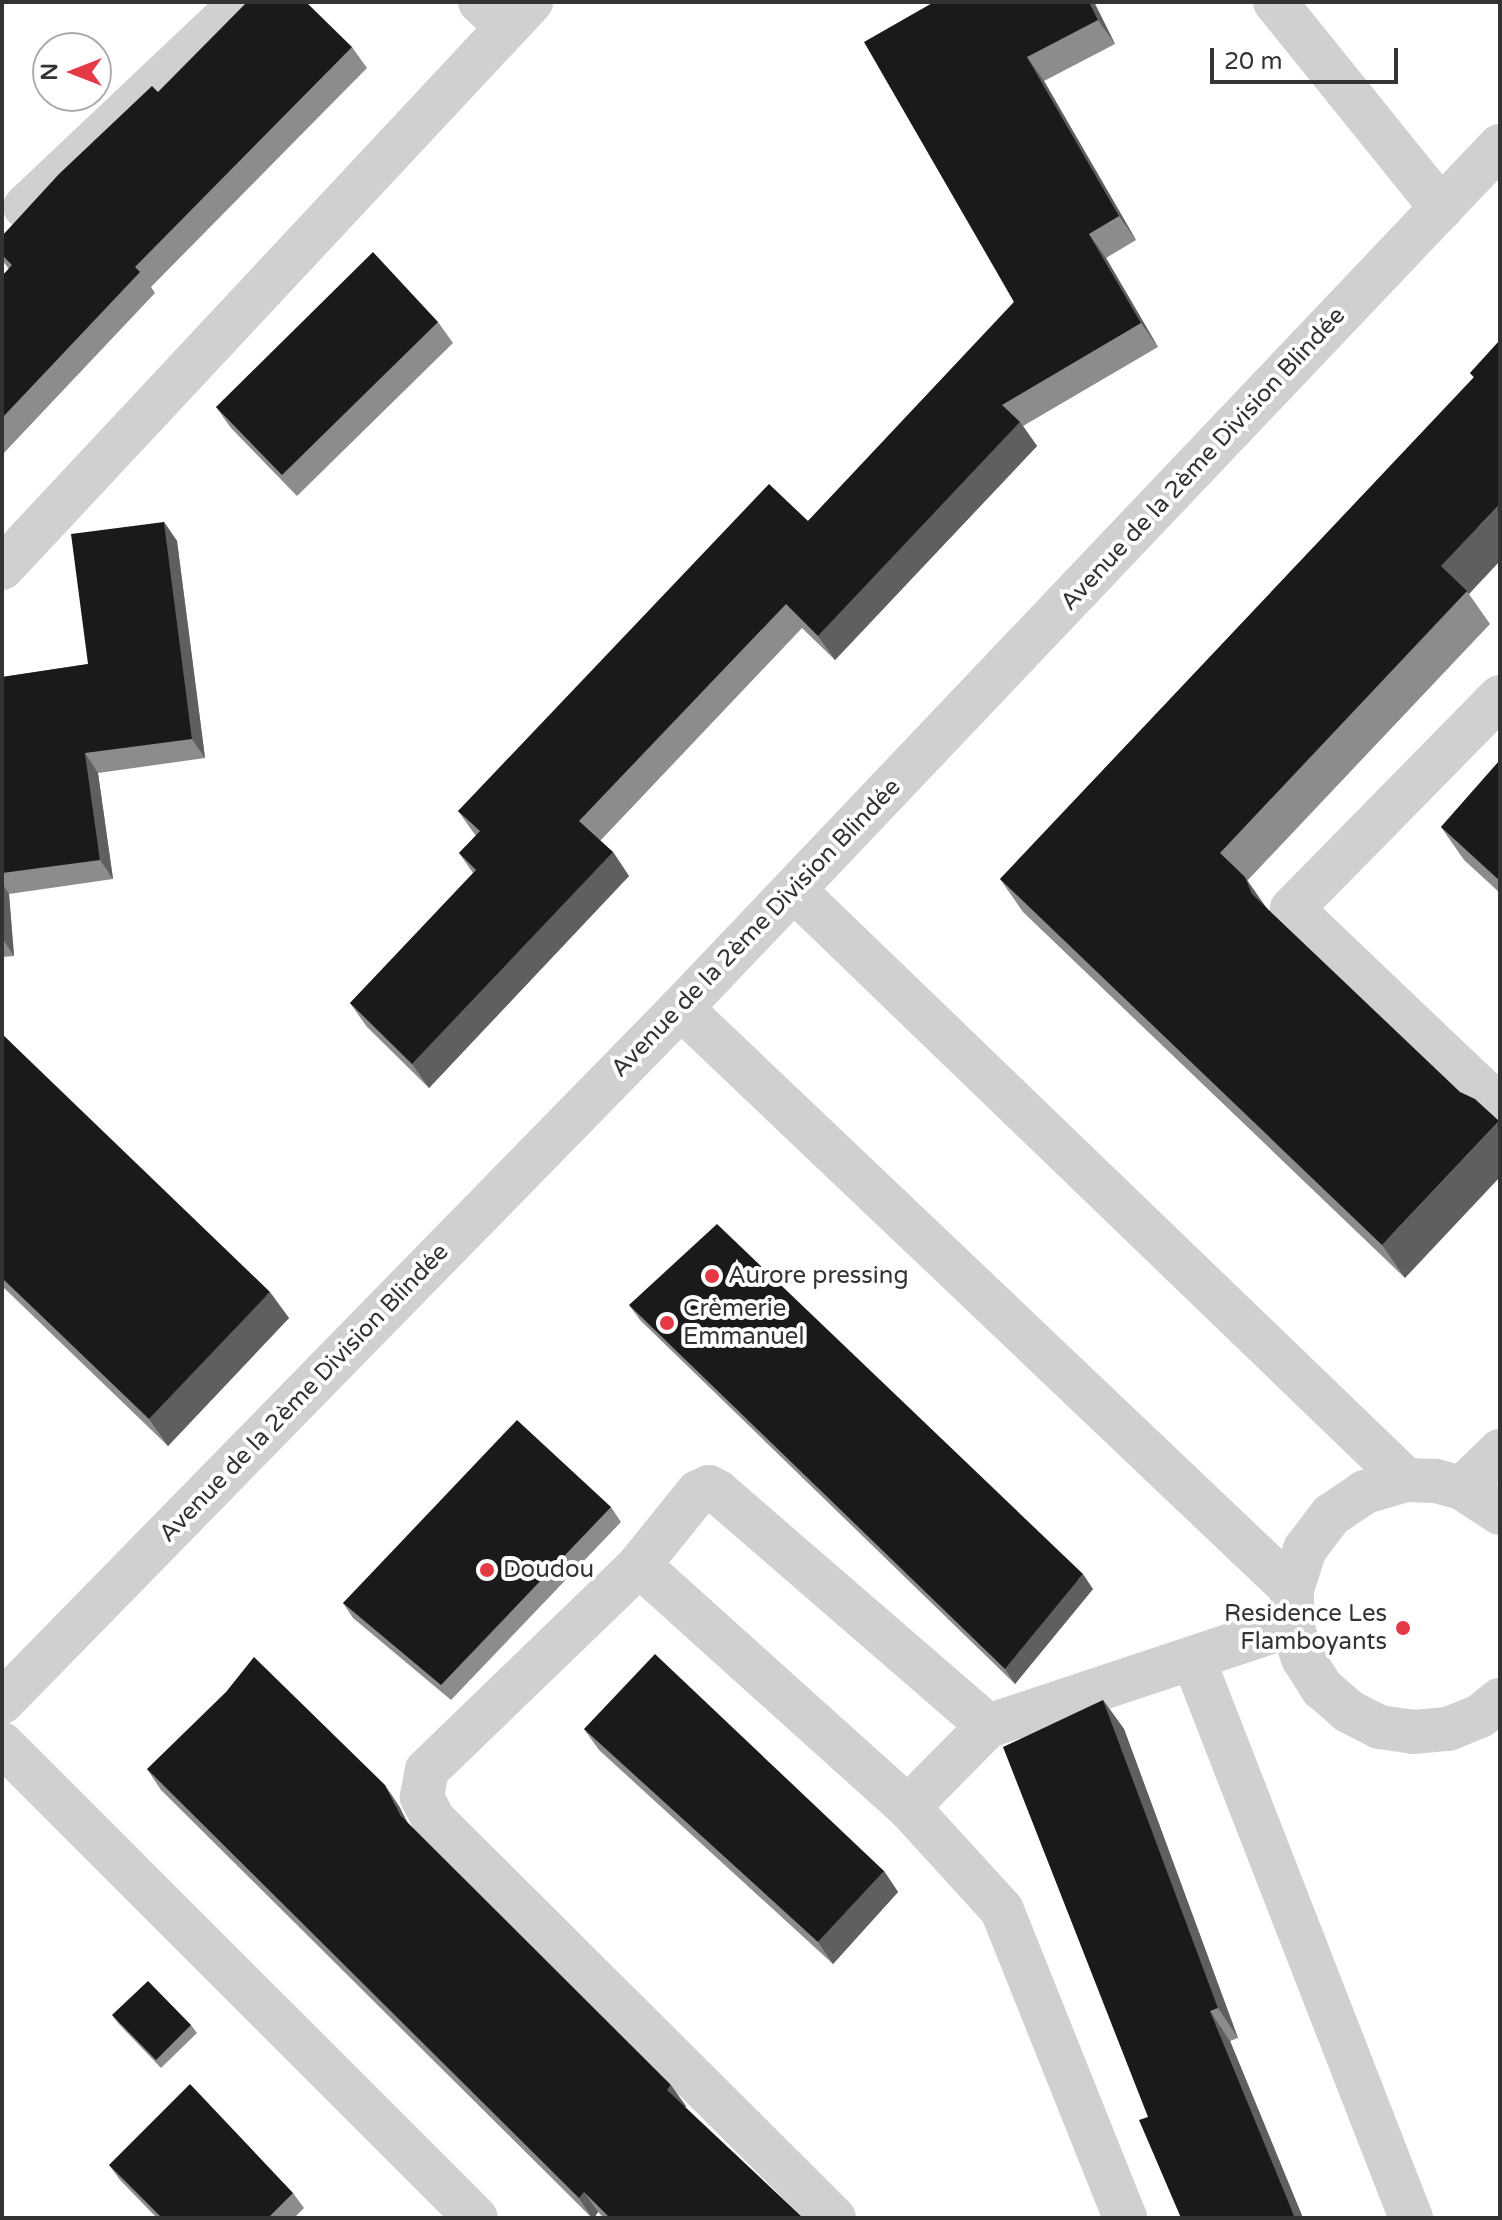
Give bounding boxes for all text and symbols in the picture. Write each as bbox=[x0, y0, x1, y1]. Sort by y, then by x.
north arrow bbox=[32, 32, 112, 112]
scale bar bbox=[1214, 32, 1402, 82]
text: 20 m bbox=[1224, 47, 1282, 76]
text: N bbox=[37, 63, 63, 81]
street label: Avenue de la 2ème Division Blindée bbox=[1055, 301, 1351, 617]
street label: Avenue de la 2ème Division Blindée bbox=[605, 773, 907, 1083]
street label: Avenue de la 2ème Division Blindée bbox=[153, 1238, 455, 1548]
place label: Aurore pressing bbox=[728, 1262, 909, 1290]
marker: Aurore pressing bbox=[703, 1267, 721, 1285]
place label: Crèmerie Emmanuel bbox=[683, 1295, 804, 1351]
marker: Crèmerie Emmanuel bbox=[658, 1314, 676, 1332]
place label: Doudou bbox=[503, 1556, 594, 1584]
marker: Doudou bbox=[478, 1561, 496, 1579]
place label: Residence Les Flamboyants bbox=[1224, 1600, 1387, 1656]
marker: Residence Les Flamboyants bbox=[1394, 1619, 1412, 1637]

